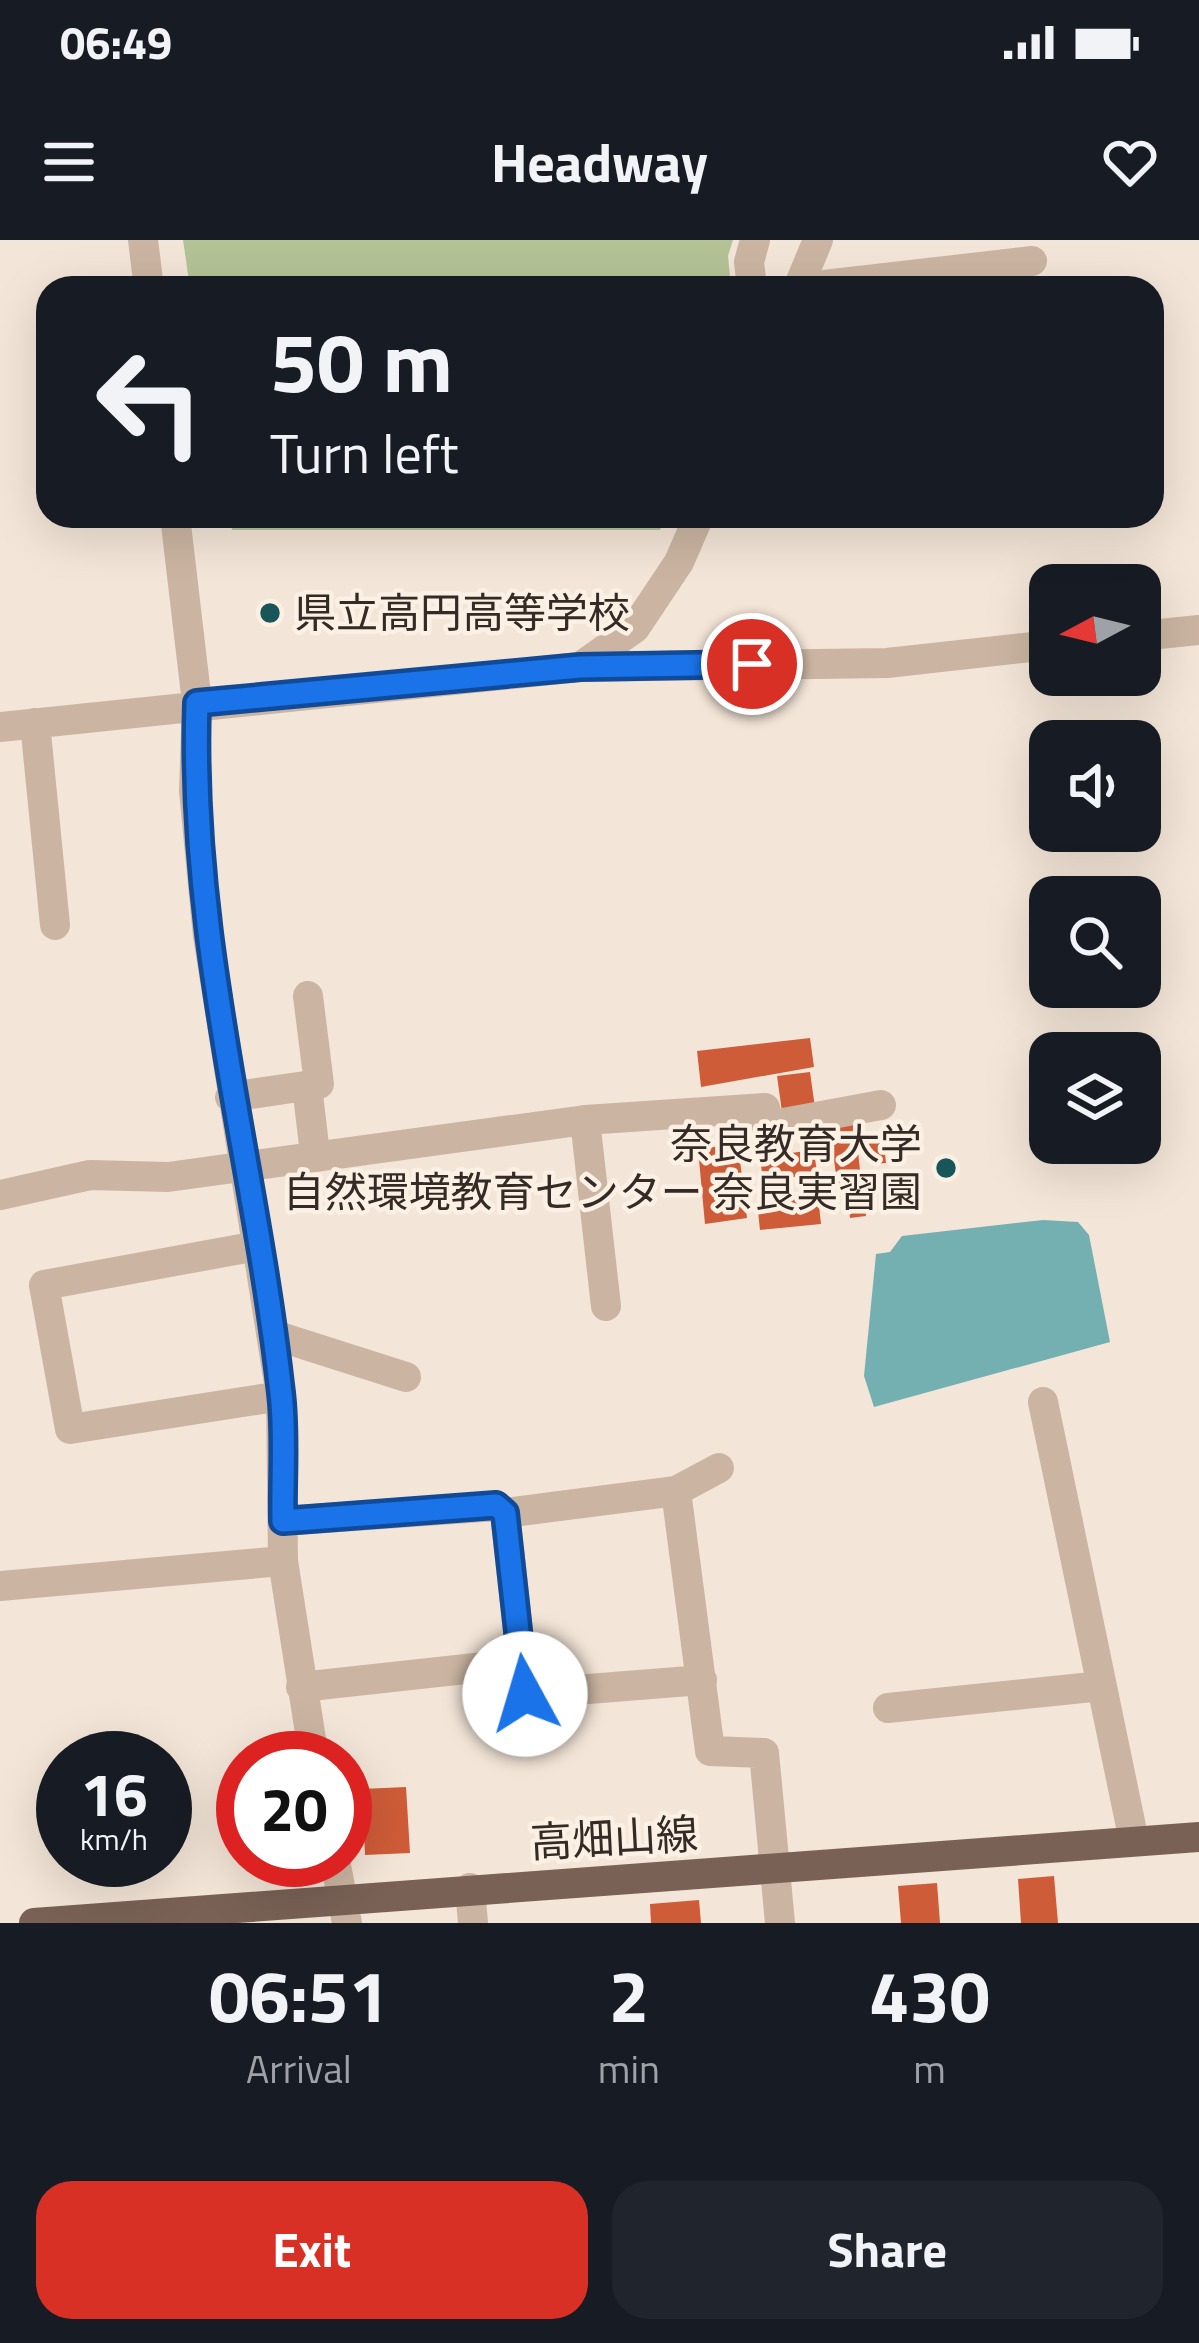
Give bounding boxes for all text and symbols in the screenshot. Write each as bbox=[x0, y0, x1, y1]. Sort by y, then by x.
text: 06:49 bbox=[60, 8, 172, 76]
text: Headway bbox=[491, 121, 708, 203]
icon: menu bbox=[36, 129, 102, 195]
icon: heart bbox=[1097, 129, 1163, 195]
text: 50 m bbox=[270, 297, 453, 425]
icon: left bbox=[72, 324, 228, 480]
text: Turn left bbox=[270, 412, 459, 494]
north arrow bbox=[1029, 564, 1161, 696]
map controls bbox=[1029, 564, 1161, 1164]
place label: 県立高円高等学校 bbox=[294, 580, 630, 644]
marker: 県立高円高等学校 bbox=[257, 600, 283, 626]
pin bbox=[701, 613, 803, 715]
icon: arrive bbox=[719, 631, 785, 697]
button: sound bbox=[1029, 720, 1161, 852]
button: search bbox=[1029, 876, 1161, 1008]
button: layers bbox=[1029, 1032, 1161, 1164]
place label: 奈良教育大学 自然環境教育センター 奈良実習園 bbox=[283, 1111, 922, 1223]
marker: 奈良教育大学 自然環境教育センター 奈良実習園 bbox=[933, 1155, 959, 1181]
position arrow bbox=[462, 1631, 588, 1757]
speed limit sign: 20 bbox=[216, 1731, 372, 1887]
text: 16 bbox=[80, 1748, 148, 1839]
street label: 高畑山線 bbox=[528, 1801, 700, 1873]
text: km/h bbox=[80, 1816, 148, 1862]
text: 06:51 bbox=[209, 1940, 389, 2050]
text: 2 bbox=[609, 1940, 649, 2050]
text: 430 bbox=[869, 1940, 990, 2050]
text: Arrival bbox=[246, 2039, 352, 2098]
text: min bbox=[598, 2039, 660, 2098]
text: m bbox=[913, 2039, 946, 2098]
button: Exit bbox=[36, 2181, 588, 2319]
button: Share bbox=[612, 2181, 1163, 2319]

